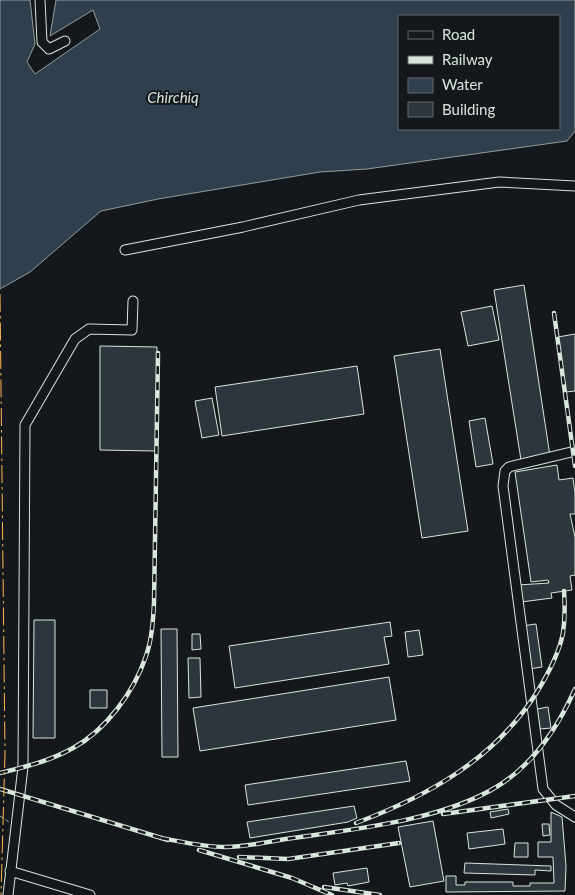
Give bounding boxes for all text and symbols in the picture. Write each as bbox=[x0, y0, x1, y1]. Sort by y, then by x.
legend bbox=[398, 15, 560, 130]
text: Road bbox=[442, 25, 475, 43]
text: Railway bbox=[442, 50, 493, 68]
text: Water bbox=[442, 75, 483, 93]
water label: Chirchiq bbox=[147, 88, 199, 106]
text: Building bbox=[442, 100, 495, 118]

